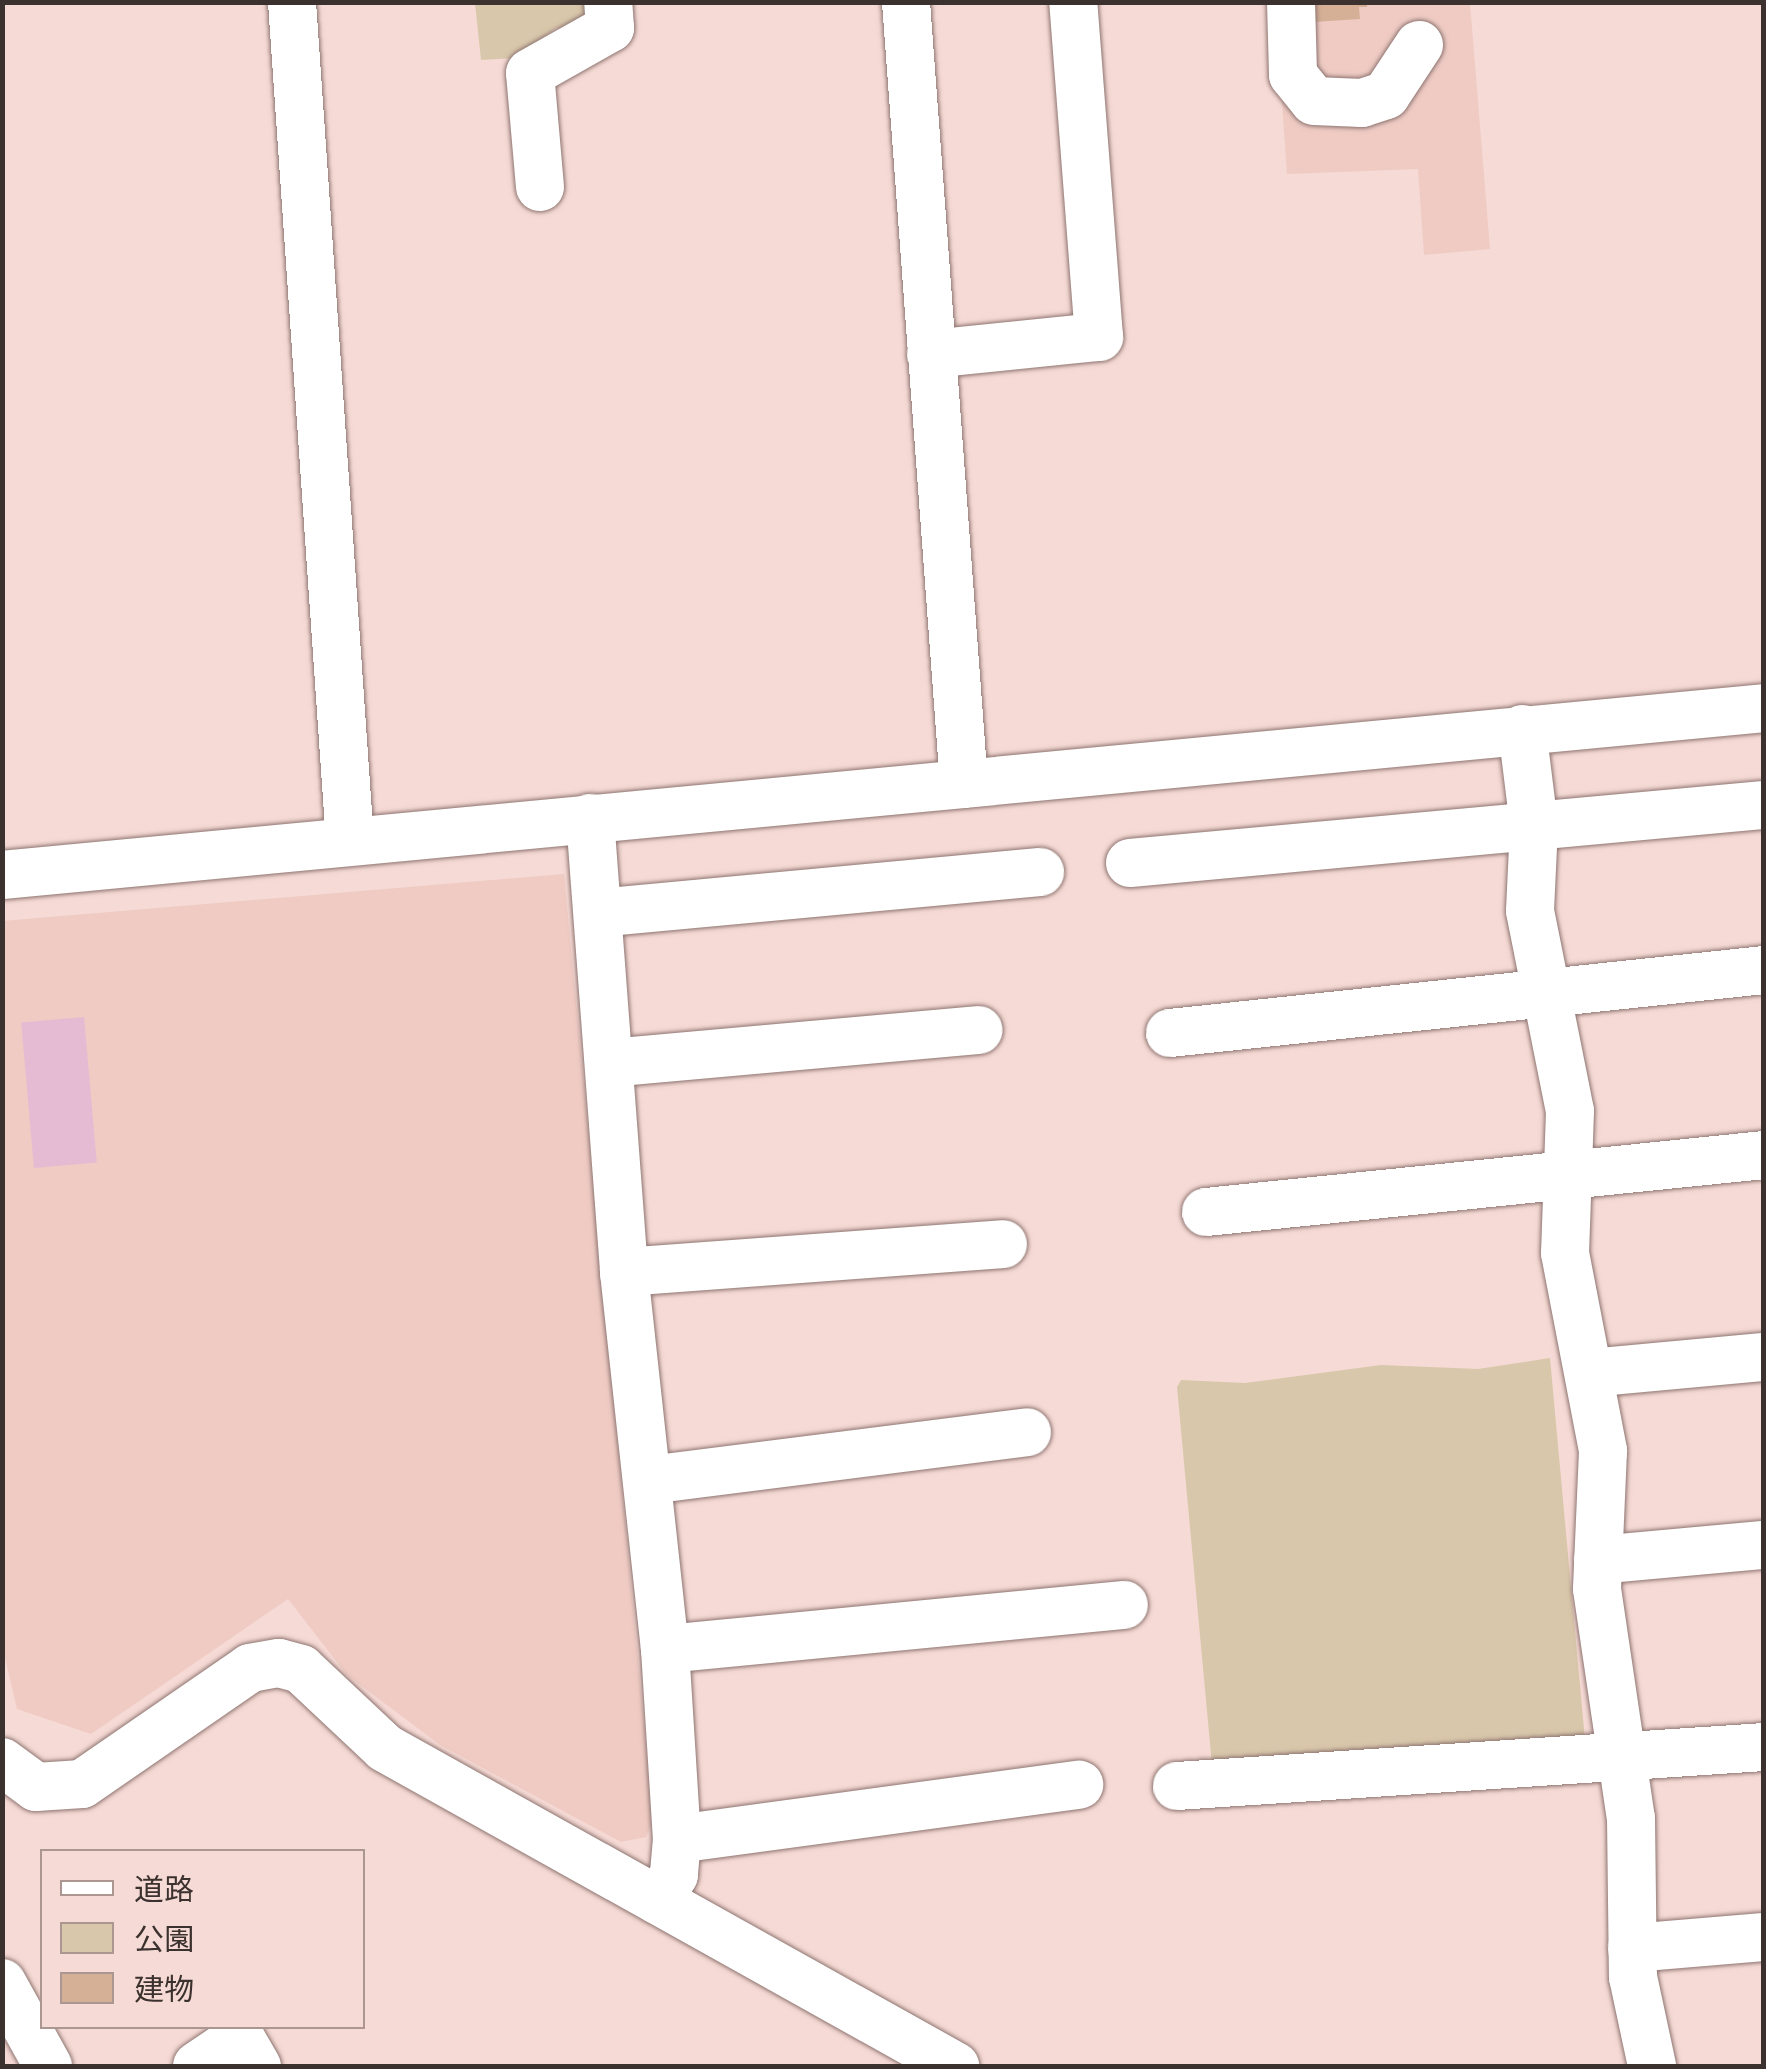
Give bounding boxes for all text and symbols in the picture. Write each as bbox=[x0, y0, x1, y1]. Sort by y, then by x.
legend bbox=[40, 1849, 365, 2029]
text: 道路 bbox=[134, 1868, 194, 1911]
text: 公園 bbox=[134, 1918, 194, 1961]
text: 建物 bbox=[134, 1968, 194, 2011]

